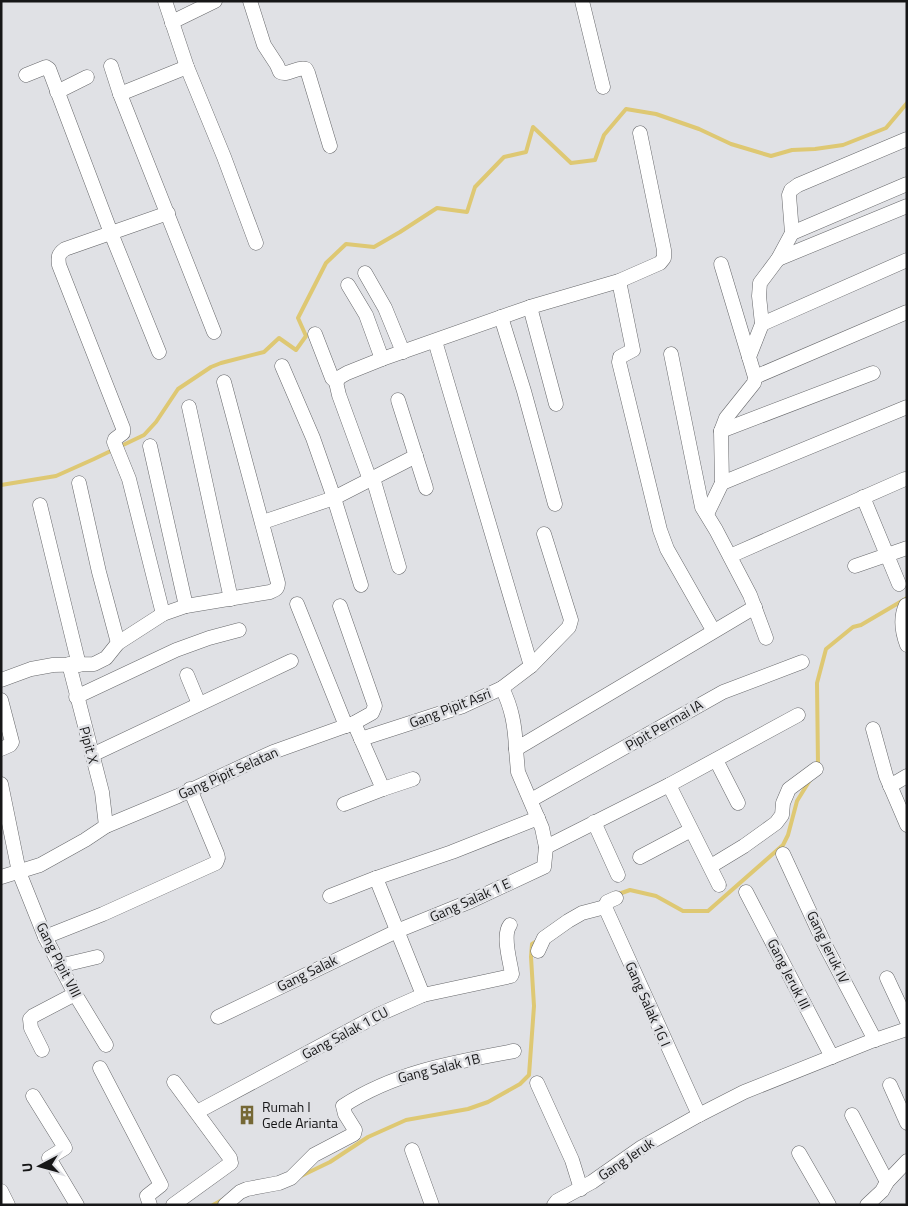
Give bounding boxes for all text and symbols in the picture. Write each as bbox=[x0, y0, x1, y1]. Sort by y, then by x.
street label: Gang Pipit Asri bbox=[406, 682, 494, 733]
street label: Pipit Permai IA bbox=[621, 693, 707, 755]
street label: Pipit X bbox=[74, 724, 105, 766]
street label: Gang Pipit Selatan bbox=[174, 741, 281, 804]
street label: Gang Salak 1 E bbox=[426, 872, 514, 927]
street label: Gang Jeruk IV bbox=[802, 907, 855, 986]
street label: Gang Pipit VIII bbox=[32, 919, 87, 1001]
street label: Gang Jeruk III bbox=[763, 935, 816, 1013]
street label: Gang Salak bbox=[273, 949, 341, 996]
street label: Gang Salak 1G I bbox=[620, 958, 677, 1050]
street label: Gang Salak 1 CU bbox=[298, 1001, 392, 1064]
street label: Gang Salak 1B bbox=[395, 1047, 482, 1088]
place label: Rumah I Gede Arianta bbox=[262, 1096, 338, 1133]
building icon: Rumah I Gede Arianta bbox=[236, 1104, 258, 1126]
street label: Gang Jeruk bbox=[594, 1132, 658, 1185]
north arrow bbox=[15, 1141, 65, 1191]
text: U bbox=[16, 1162, 37, 1173]

